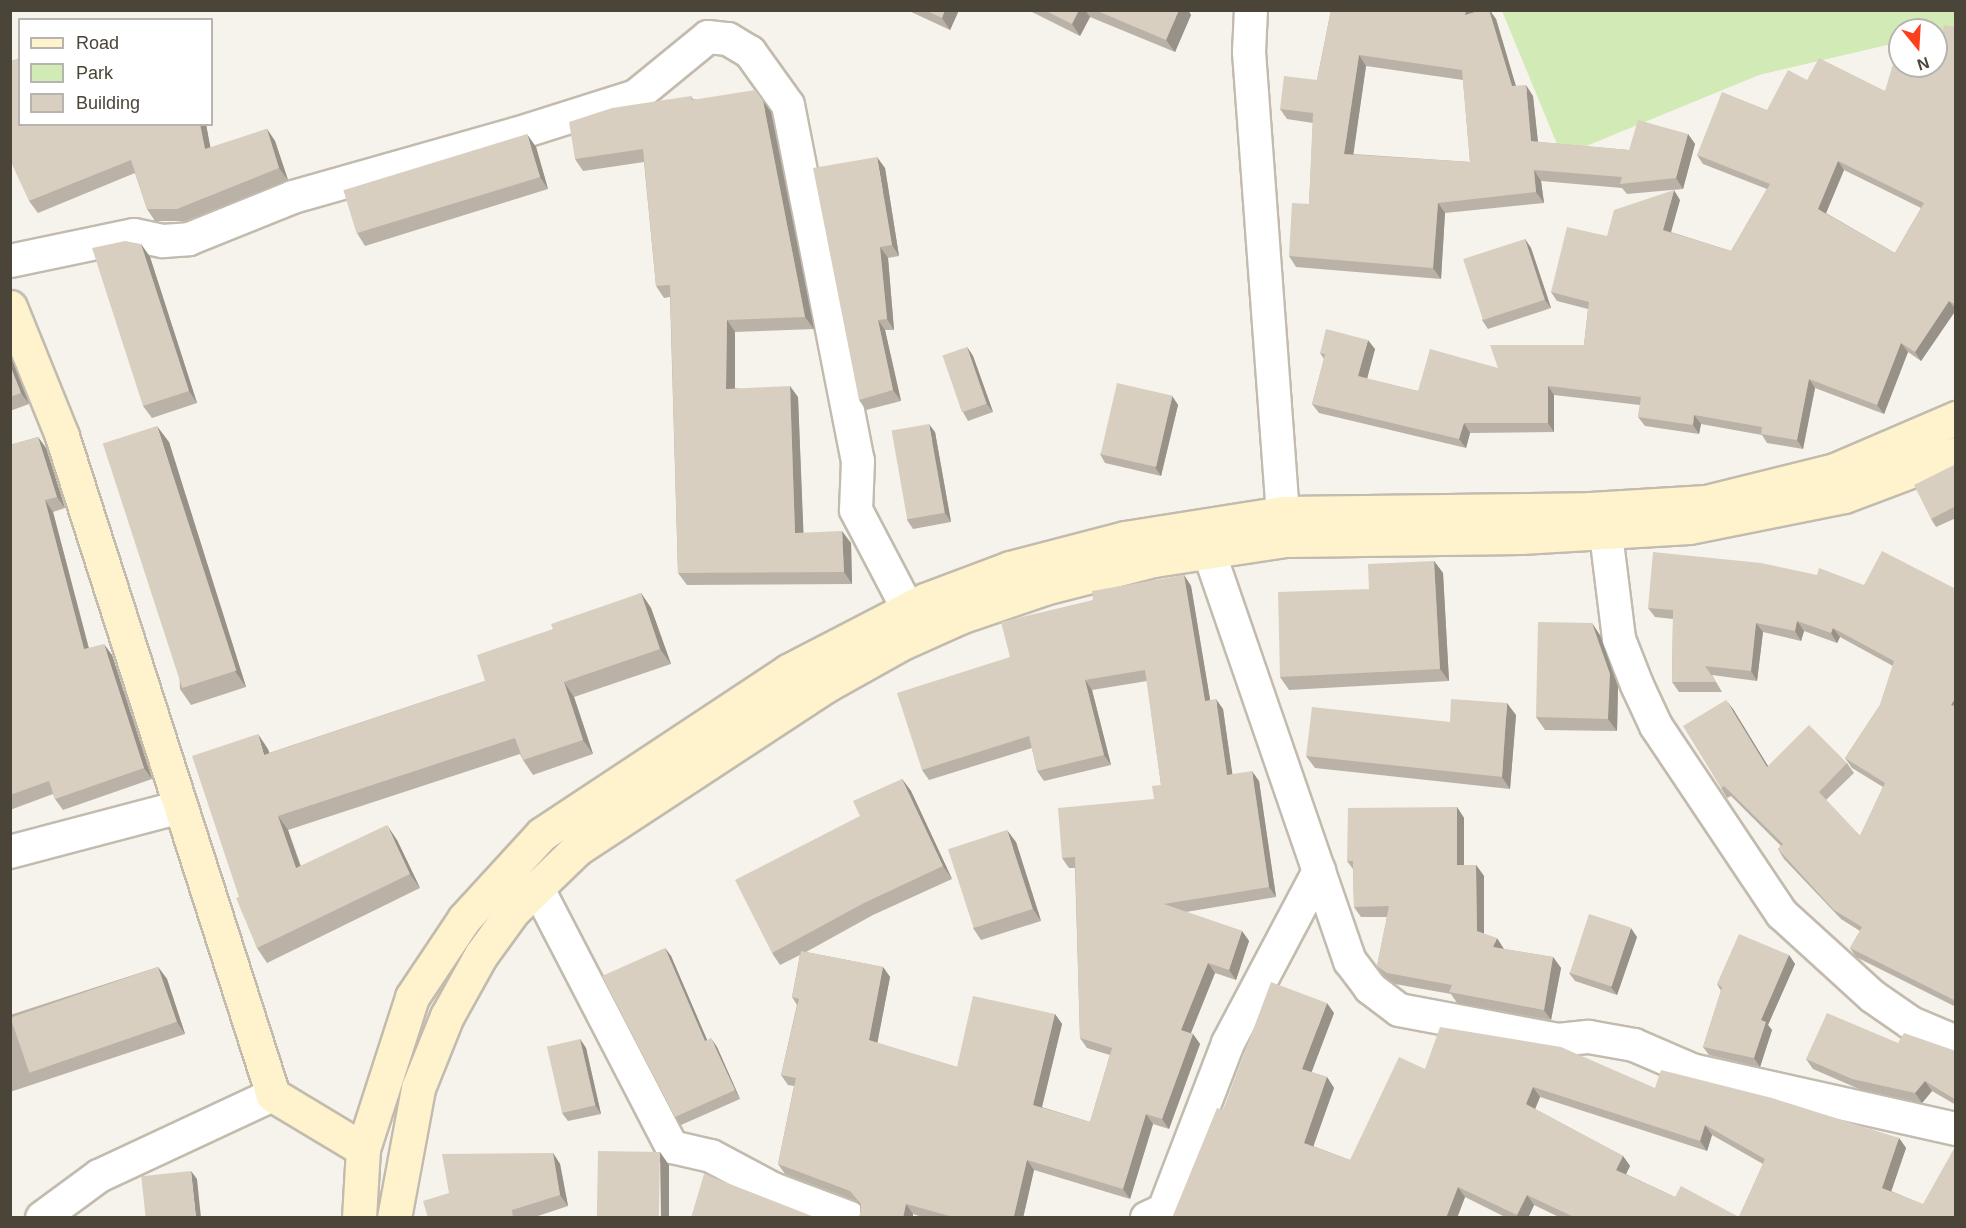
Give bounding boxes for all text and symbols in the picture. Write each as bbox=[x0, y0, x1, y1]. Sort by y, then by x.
legend bbox=[18, 18, 213, 126]
north arrow bbox=[1888, 18, 1948, 78]
text: Road bbox=[76, 33, 119, 53]
text: N bbox=[1915, 54, 1931, 74]
text: Park bbox=[76, 63, 113, 83]
text: Building bbox=[76, 93, 140, 113]

